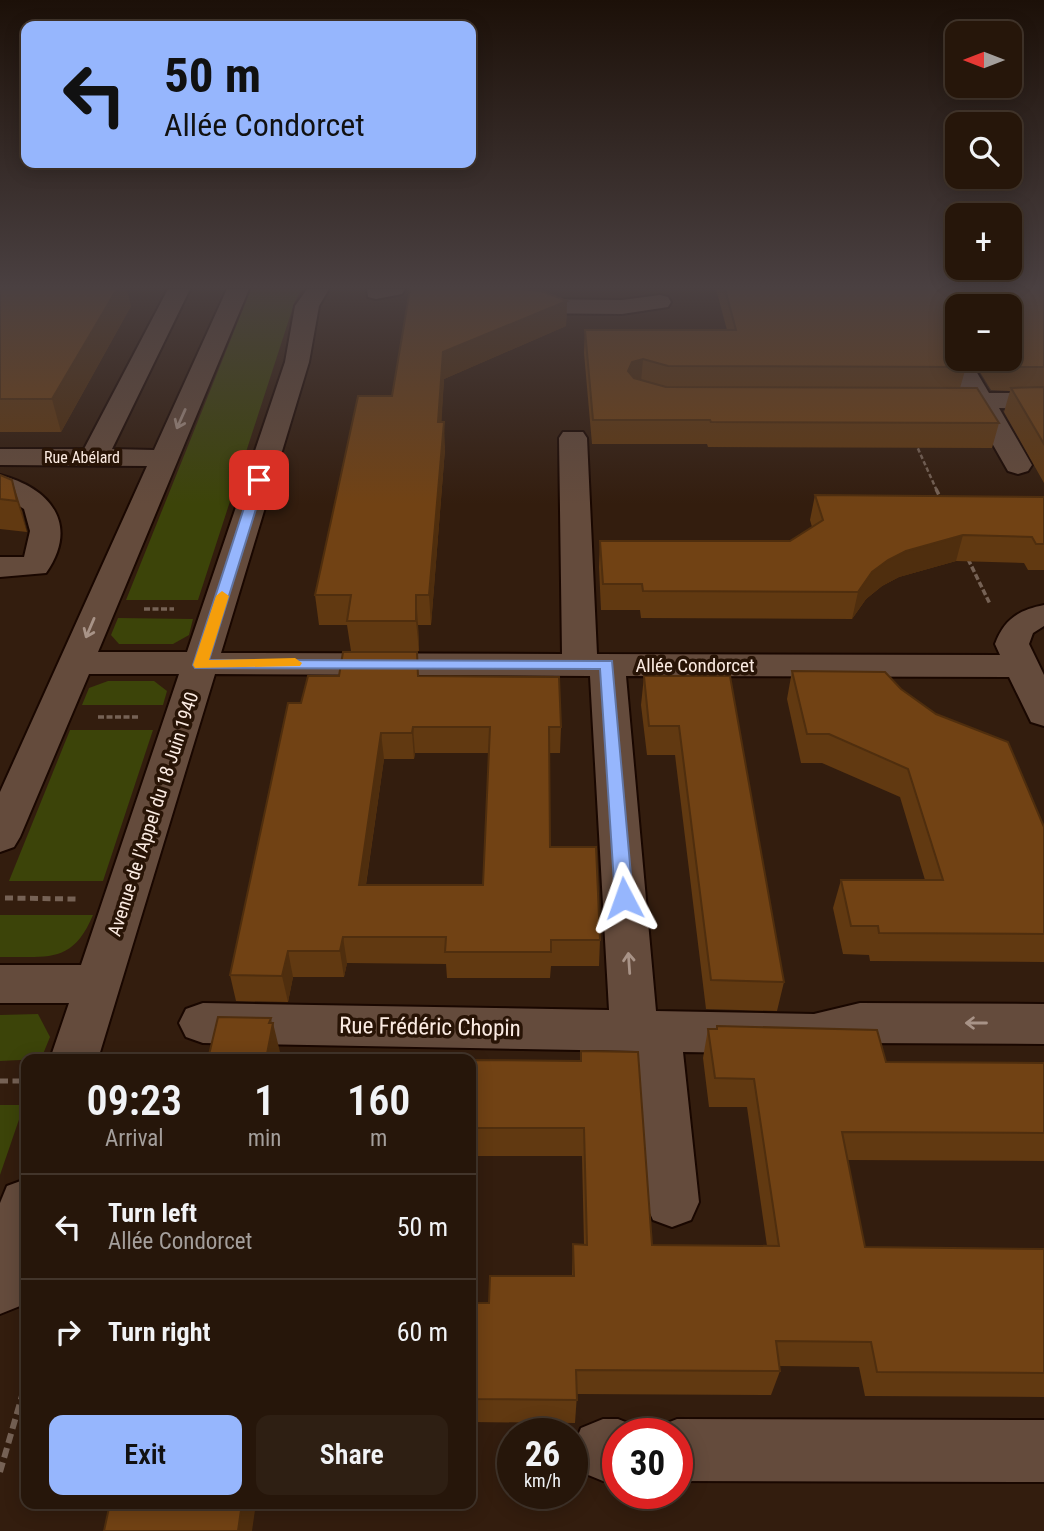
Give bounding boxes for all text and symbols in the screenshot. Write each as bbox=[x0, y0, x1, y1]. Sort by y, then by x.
north arrow bbox=[945, 21, 1022, 98]
map controls bbox=[945, 21, 1022, 371]
text: 50 m bbox=[164, 47, 261, 104]
icon: left bbox=[49, 49, 140, 140]
text: Allée Condorcet bbox=[164, 106, 365, 144]
button: search bbox=[945, 112, 1022, 189]
button: + bbox=[945, 203, 1022, 280]
button: − bbox=[945, 294, 1022, 371]
one-way arrow bbox=[174, 408, 187, 429]
street label: Rue Abélard bbox=[44, 448, 120, 467]
pin bbox=[229, 450, 289, 510]
icon: arrive bbox=[240, 461, 278, 499]
one-way arrow bbox=[83, 617, 96, 638]
street label: Allée Condorcet bbox=[635, 654, 755, 677]
street label: Avenue de l'Appel du 18 Juin 1940 bbox=[103, 689, 203, 939]
position arrow bbox=[587, 861, 661, 935]
one-way arrow bbox=[622, 952, 635, 975]
street label: Rue Frédéric Chopin bbox=[339, 1012, 521, 1042]
one-way arrow bbox=[965, 1016, 988, 1030]
text: 09:23 bbox=[87, 1076, 182, 1125]
text: 1 bbox=[254, 1076, 275, 1125]
text: 160 bbox=[347, 1076, 410, 1125]
text: Arrival bbox=[105, 1125, 164, 1152]
text: min bbox=[248, 1125, 281, 1152]
text: m bbox=[370, 1125, 387, 1152]
text: Turn left bbox=[108, 1198, 197, 1228]
icon: left bbox=[49, 1208, 87, 1246]
text: 50 m bbox=[397, 1212, 448, 1242]
text: Allée Condorcet bbox=[108, 1228, 252, 1255]
icon: right bbox=[49, 1313, 87, 1351]
text: Turn right bbox=[108, 1317, 210, 1347]
text: 60 m bbox=[397, 1317, 448, 1347]
button: Exit bbox=[49, 1415, 242, 1495]
button: Share bbox=[256, 1415, 448, 1495]
speed limit sign: 30 bbox=[602, 1418, 693, 1509]
text: 26 bbox=[525, 1434, 560, 1475]
text: km/h bbox=[524, 1470, 561, 1491]

